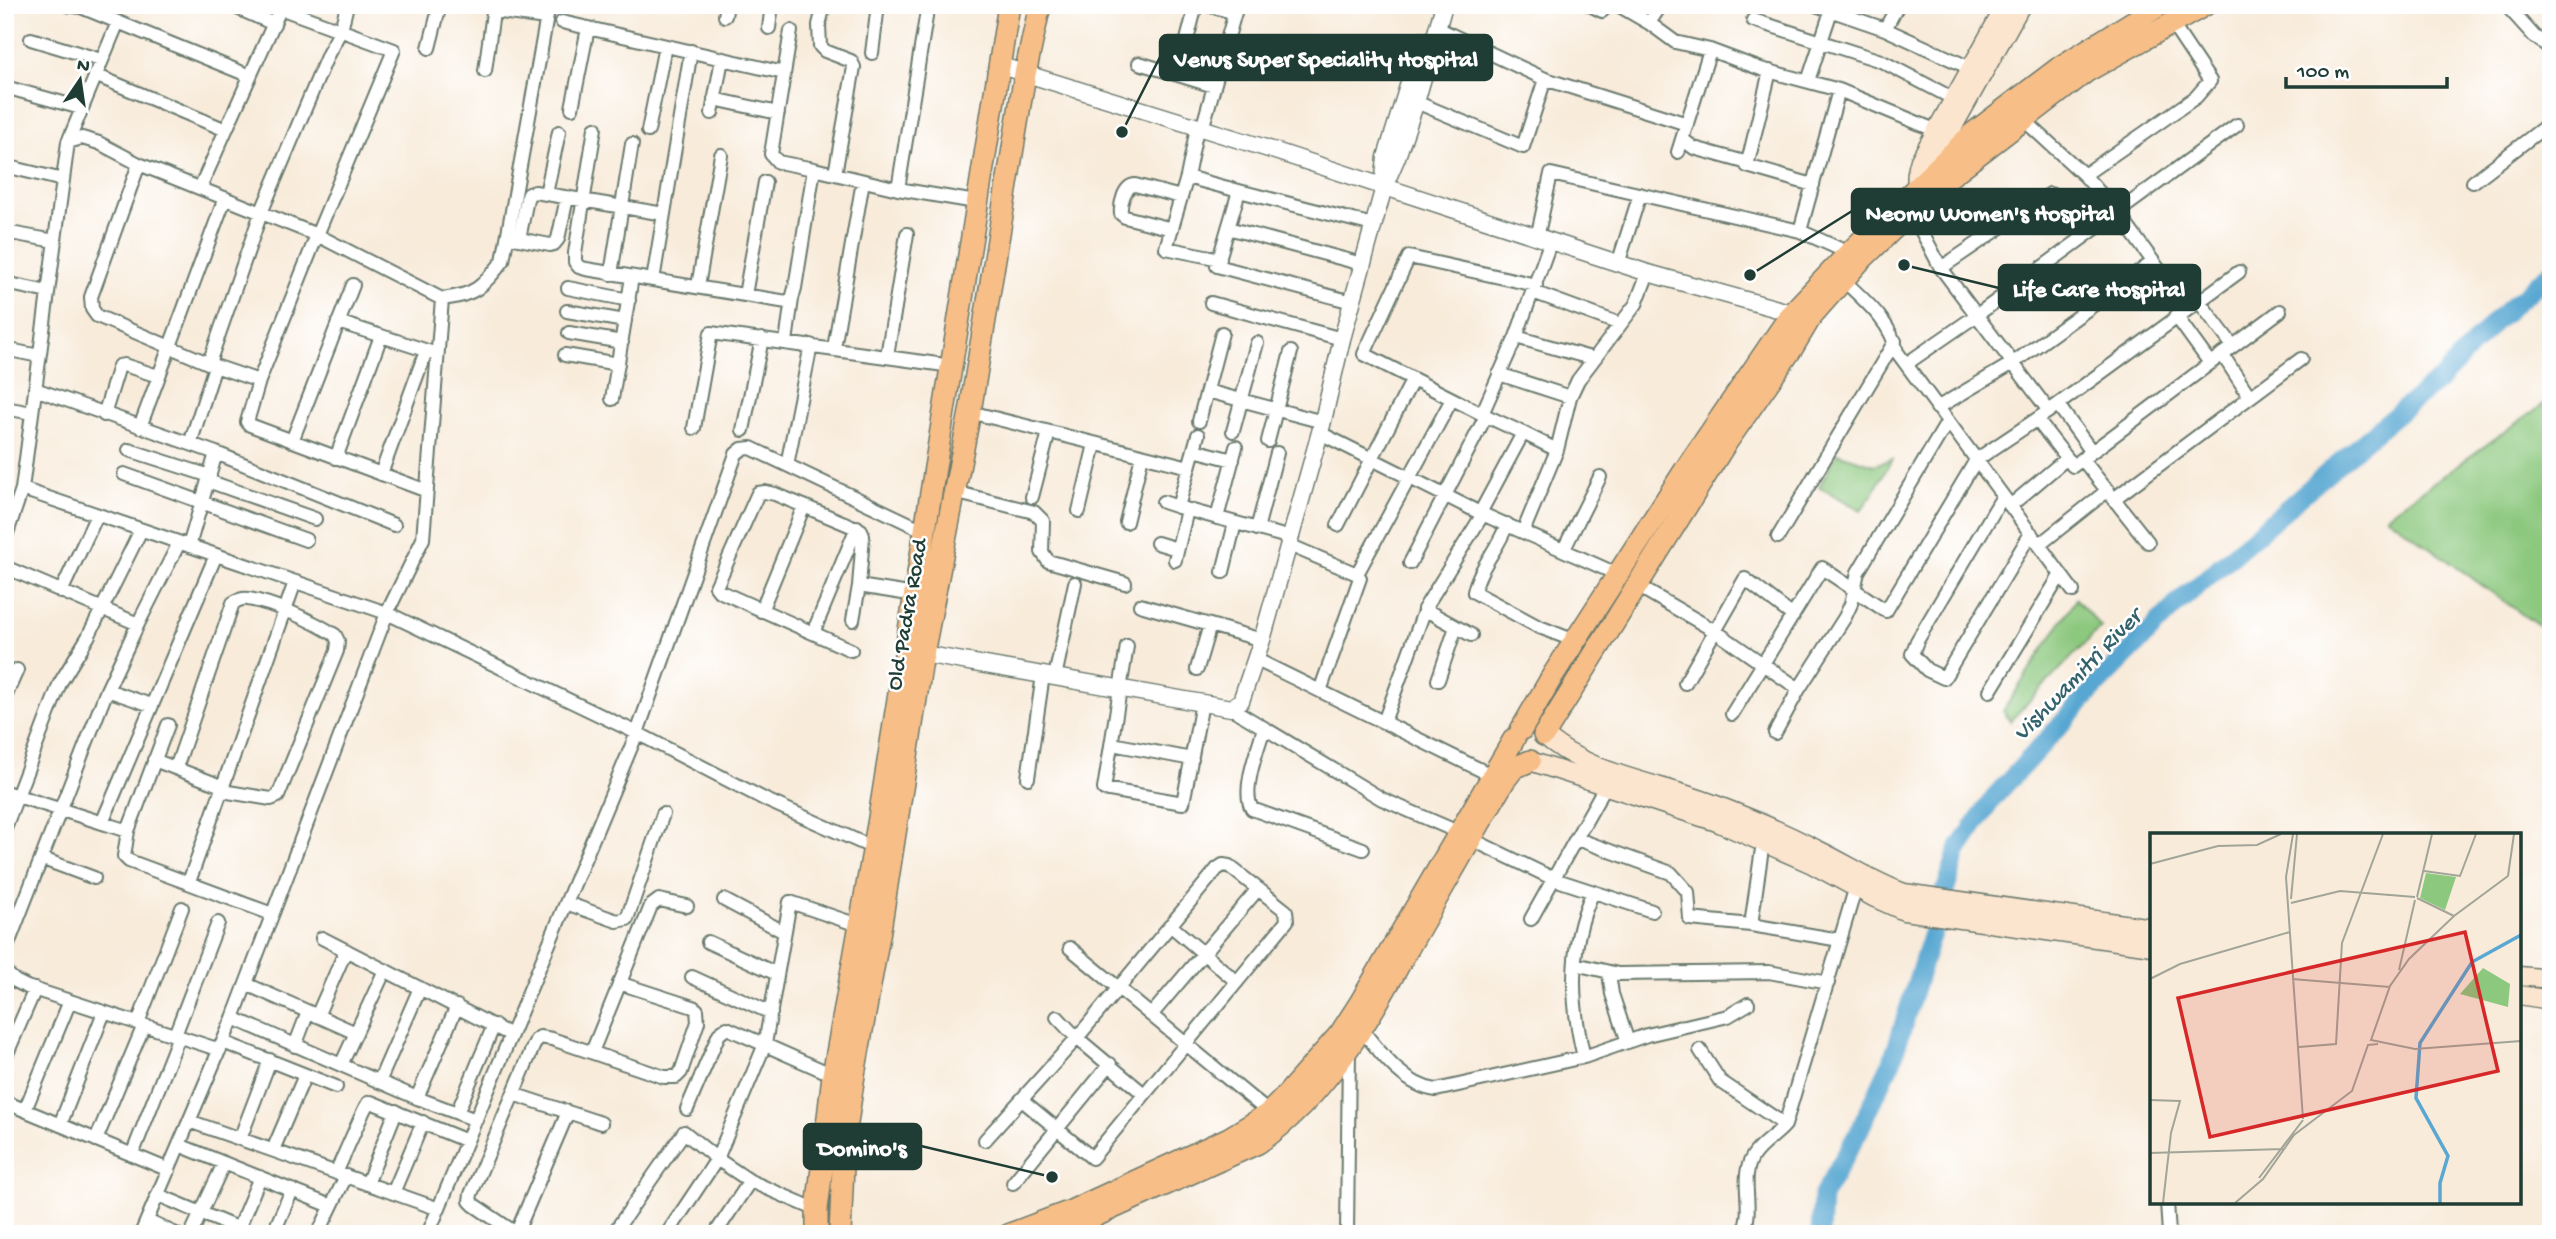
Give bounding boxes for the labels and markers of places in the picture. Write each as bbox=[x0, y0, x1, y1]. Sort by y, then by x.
callout: Venus Super Speciality Hospital bbox=[1160, 35, 1492, 80]
callout: Neomu Women's Hospital bbox=[1852, 189, 2129, 234]
callout: Life Care Hospital bbox=[1999, 265, 2200, 310]
callout: Domino's bbox=[804, 1124, 921, 1169]

